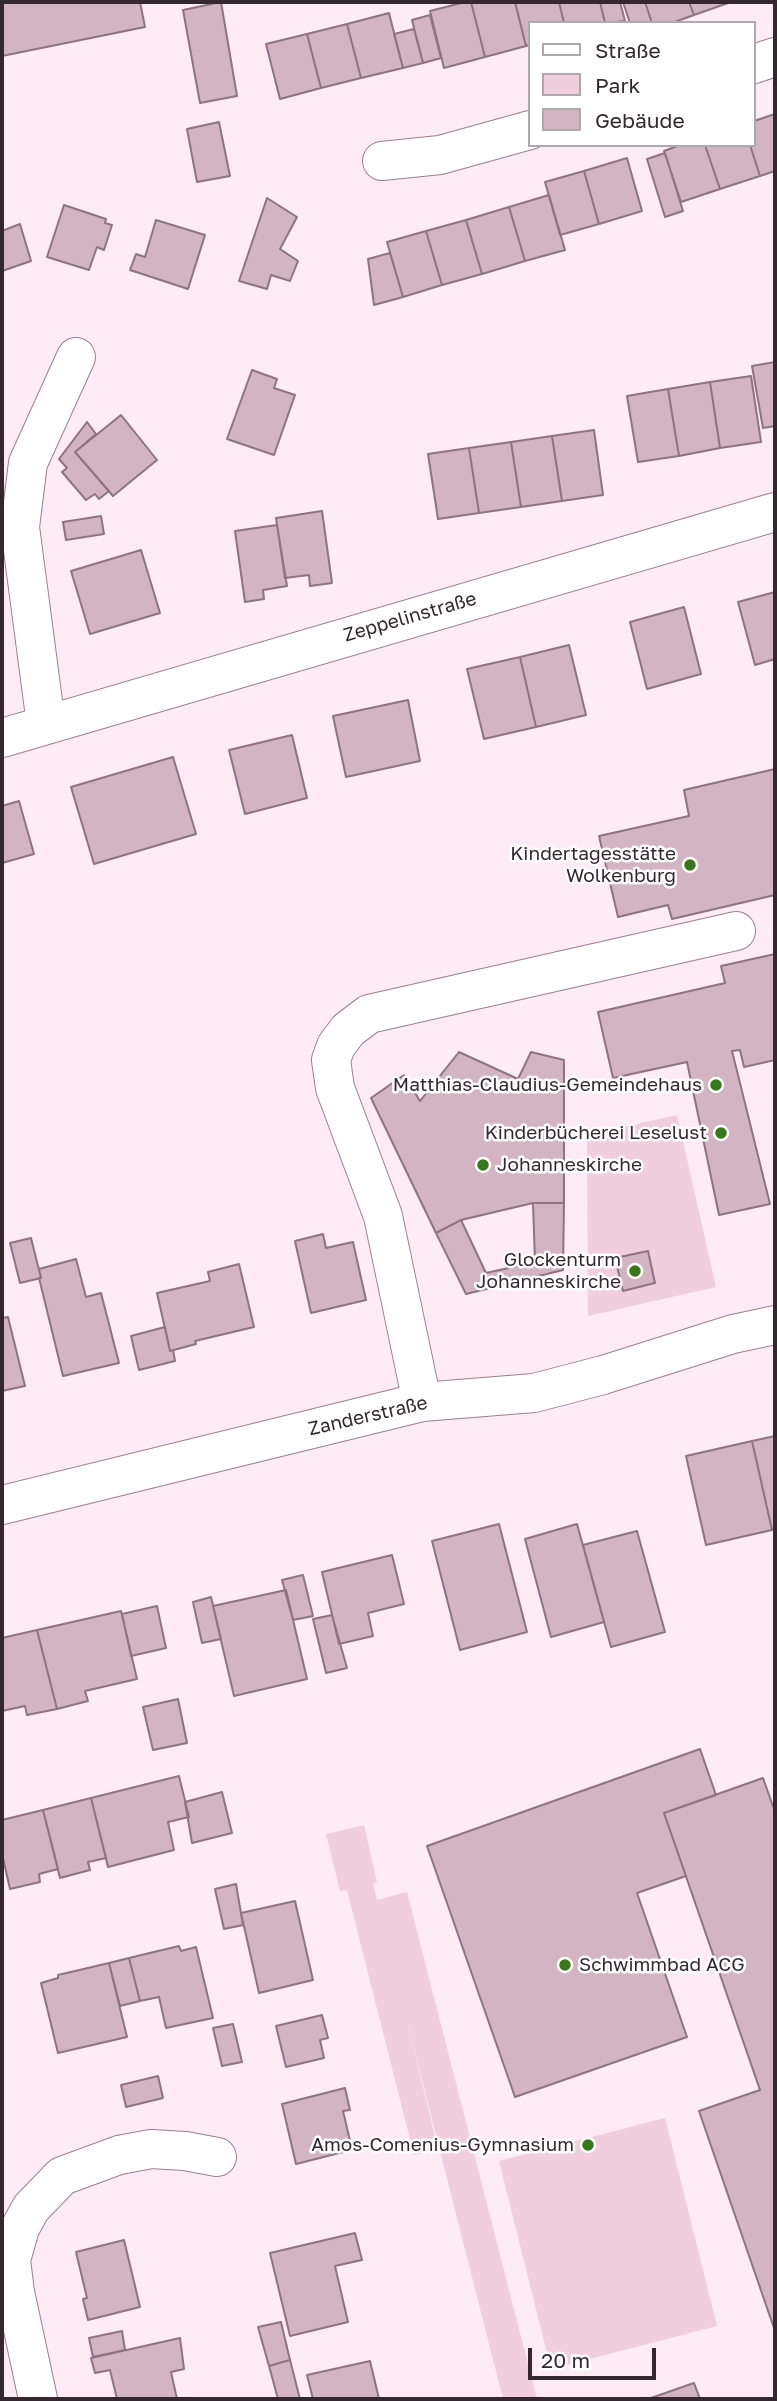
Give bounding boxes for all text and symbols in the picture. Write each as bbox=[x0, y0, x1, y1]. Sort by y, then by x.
legend bbox=[528, 21, 756, 147]
text: Straße bbox=[595, 37, 661, 63]
text: Park bbox=[595, 72, 640, 98]
text: Gebäude bbox=[595, 107, 685, 133]
street label: Zeppelinstraße bbox=[341, 587, 479, 647]
place label: Kindertagesstätte Wolkenburg bbox=[510, 843, 676, 887]
marker: Kindertagesstätte Wolkenburg bbox=[682, 857, 698, 873]
place label: Matthias-Claudius-Gemeindehaus bbox=[393, 1074, 702, 1096]
marker: Matthias-Claudius-Gemeindehaus bbox=[708, 1077, 724, 1093]
place label: Kinderbücherei Leselust bbox=[485, 1122, 707, 1144]
marker: Kinderbücherei Leselust bbox=[713, 1125, 729, 1141]
place label: Johanneskirche bbox=[497, 1154, 642, 1176]
marker: Johanneskirche bbox=[475, 1157, 491, 1173]
place label: Glockenturm Johanneskirche bbox=[476, 1249, 621, 1293]
marker: Glockenturm Johanneskirche bbox=[627, 1263, 643, 1279]
street label: Zanderstraße bbox=[306, 1391, 430, 1441]
place label: Schwimmbad ACG bbox=[579, 1954, 745, 1976]
marker: Schwimmbad ACG bbox=[557, 1957, 573, 1973]
place label: Amos-Comenius-Gymnasium bbox=[311, 2134, 574, 2156]
marker: Amos-Comenius-Gymnasium bbox=[580, 2137, 596, 2153]
scale bar bbox=[532, 2334, 660, 2378]
text: 20 m bbox=[541, 2347, 590, 2373]

